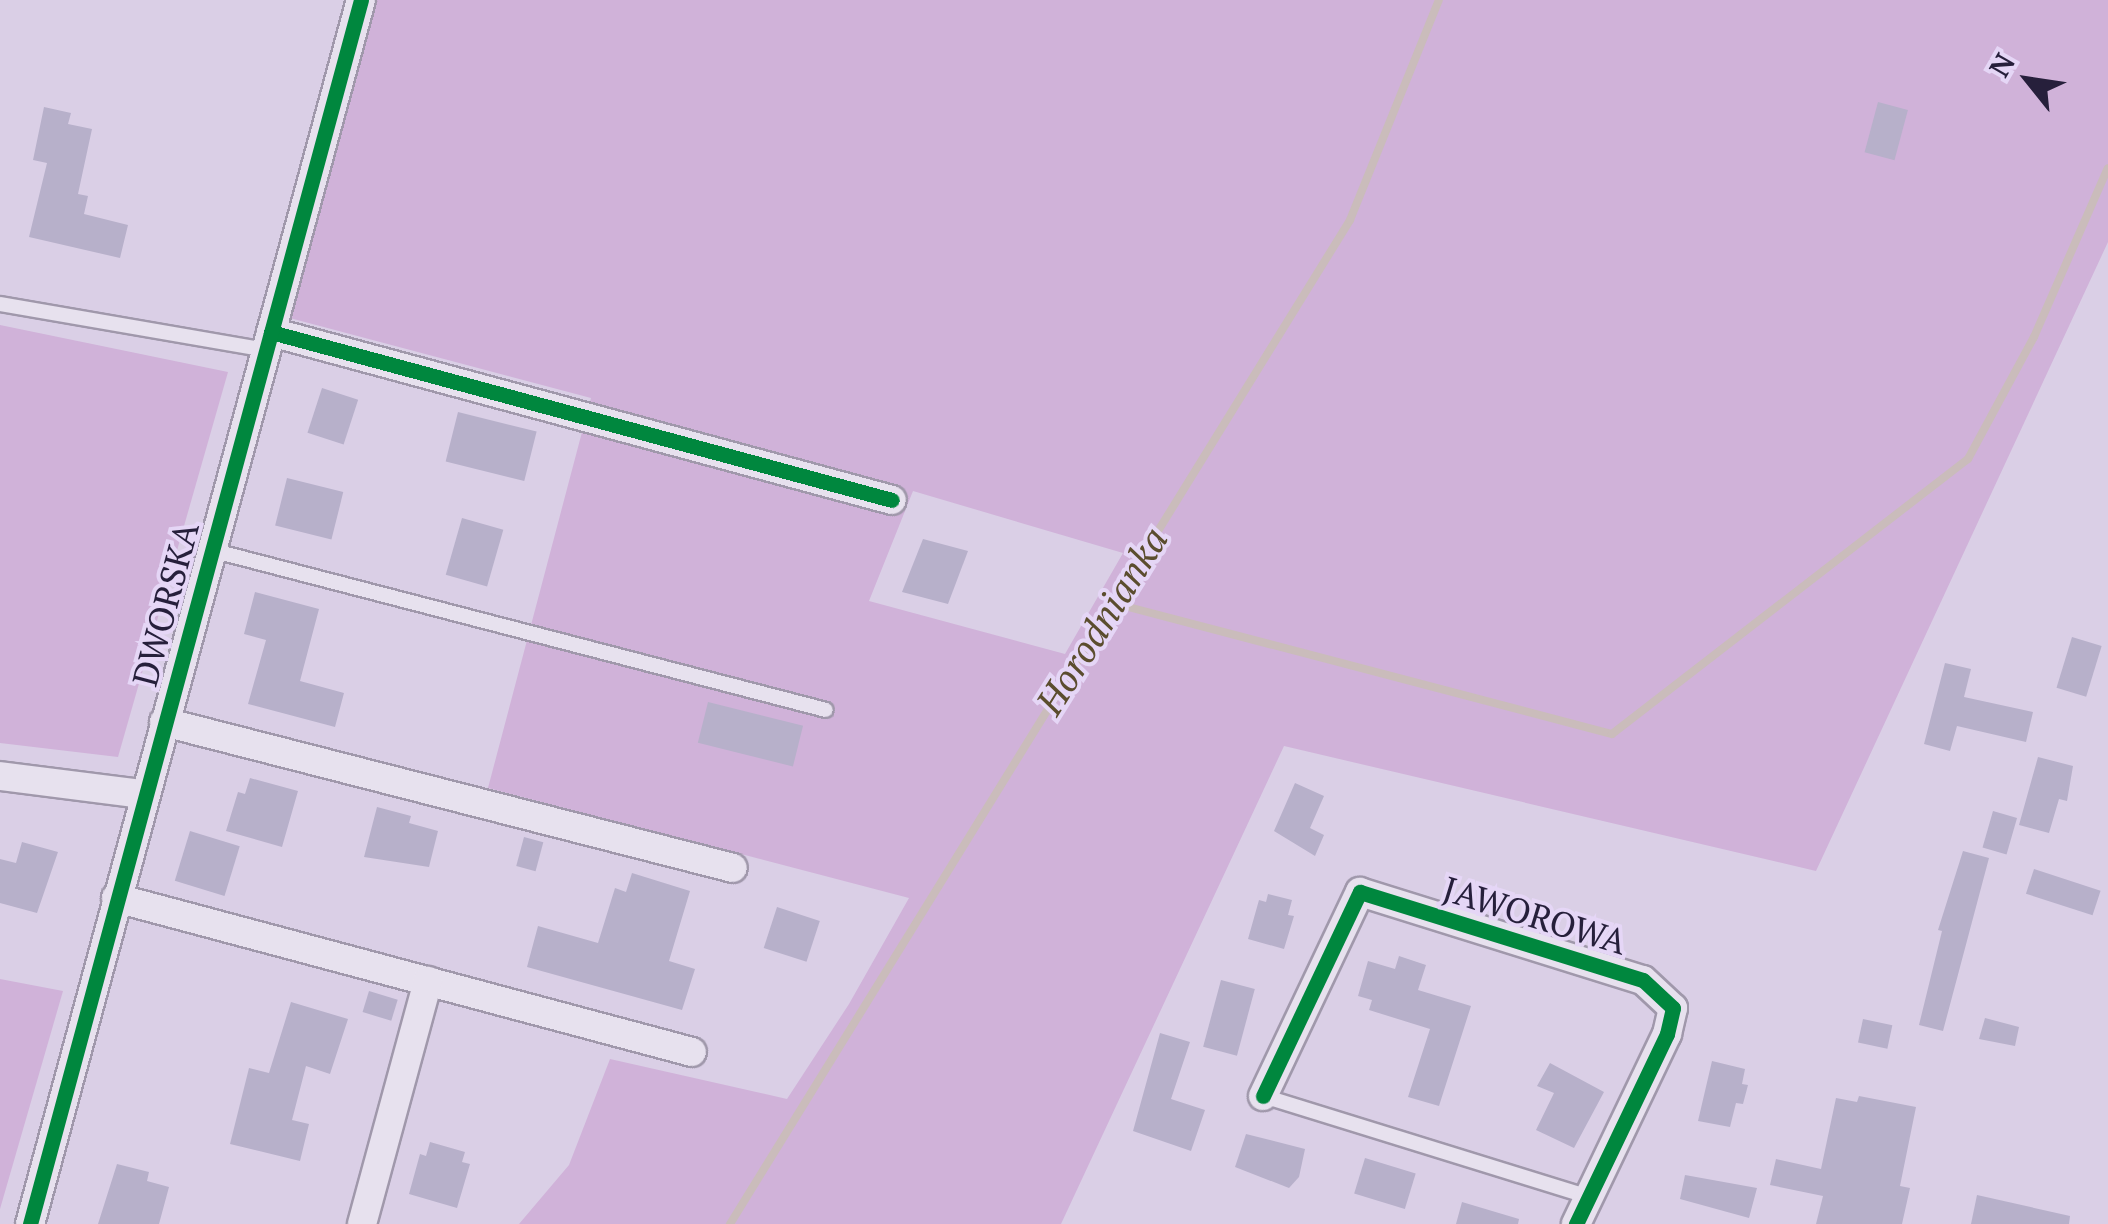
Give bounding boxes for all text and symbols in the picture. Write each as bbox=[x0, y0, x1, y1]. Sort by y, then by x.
north arrow bbox=[1978, 30, 2078, 130]
text: N bbox=[1980, 46, 2023, 83]
street label: DWORSKA bbox=[123, 517, 207, 691]
water label: Horodnianka bbox=[1027, 519, 1177, 723]
street label: JAWOROWA bbox=[1438, 867, 1632, 963]

